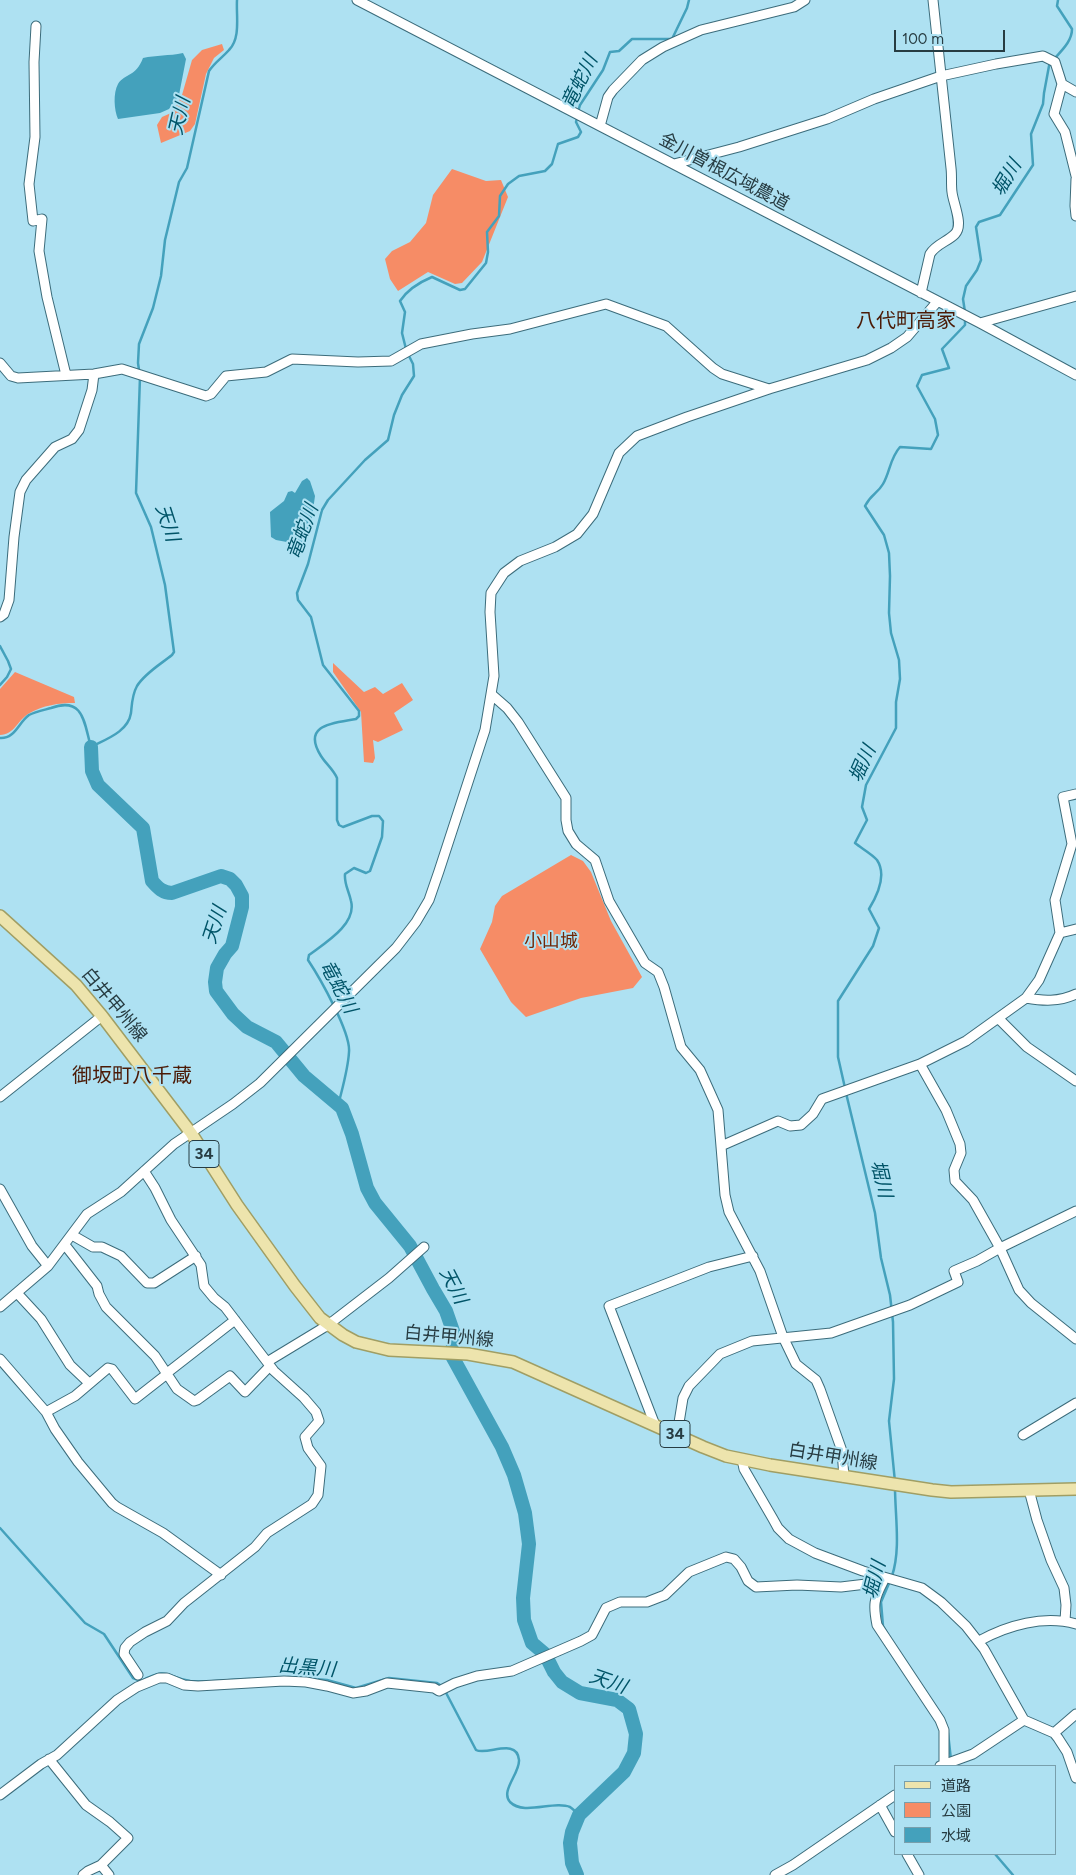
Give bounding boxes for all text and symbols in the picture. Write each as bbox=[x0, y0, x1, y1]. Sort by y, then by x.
scale bar bbox=[896, 20, 1007, 52]
text: 100 m bbox=[902, 30, 944, 48]
water label: 竜蛇川 bbox=[557, 51, 603, 113]
water label: 天川 bbox=[165, 95, 195, 137]
street label: 金川曽根広域農道 bbox=[655, 129, 793, 215]
water label: 堀川 bbox=[987, 156, 1027, 200]
district label: 八代町高家 bbox=[856, 309, 956, 333]
water label: 天川 bbox=[150, 501, 184, 545]
water label: 竜蛇川 bbox=[283, 501, 323, 563]
water label: 堀川 bbox=[845, 742, 881, 786]
water label: 天川 bbox=[198, 903, 232, 947]
park label: 小山城 bbox=[524, 931, 578, 953]
water label: 竜蛇川 bbox=[315, 956, 361, 1018]
street label: 白井甲州線 bbox=[77, 964, 151, 1046]
district label: 御坂町八千蔵 bbox=[72, 1064, 192, 1088]
road number: 34 bbox=[189, 1140, 219, 1168]
water label: 堀川 bbox=[866, 1158, 896, 1200]
water label: 天川 bbox=[434, 1264, 472, 1308]
street label: 白井甲州線 bbox=[403, 1322, 495, 1352]
road number: 34 bbox=[660, 1420, 690, 1448]
street label: 白井甲州線 bbox=[787, 1439, 879, 1475]
water label: 堀川 bbox=[859, 1559, 891, 1601]
water label: 出黒川 bbox=[278, 1654, 336, 1682]
water label: 天川 bbox=[586, 1665, 630, 1699]
legend bbox=[894, 1765, 1056, 1855]
text: 道路 bbox=[941, 1777, 971, 1795]
text: 公園 bbox=[941, 1802, 971, 1820]
text: 水域 bbox=[941, 1827, 971, 1845]

